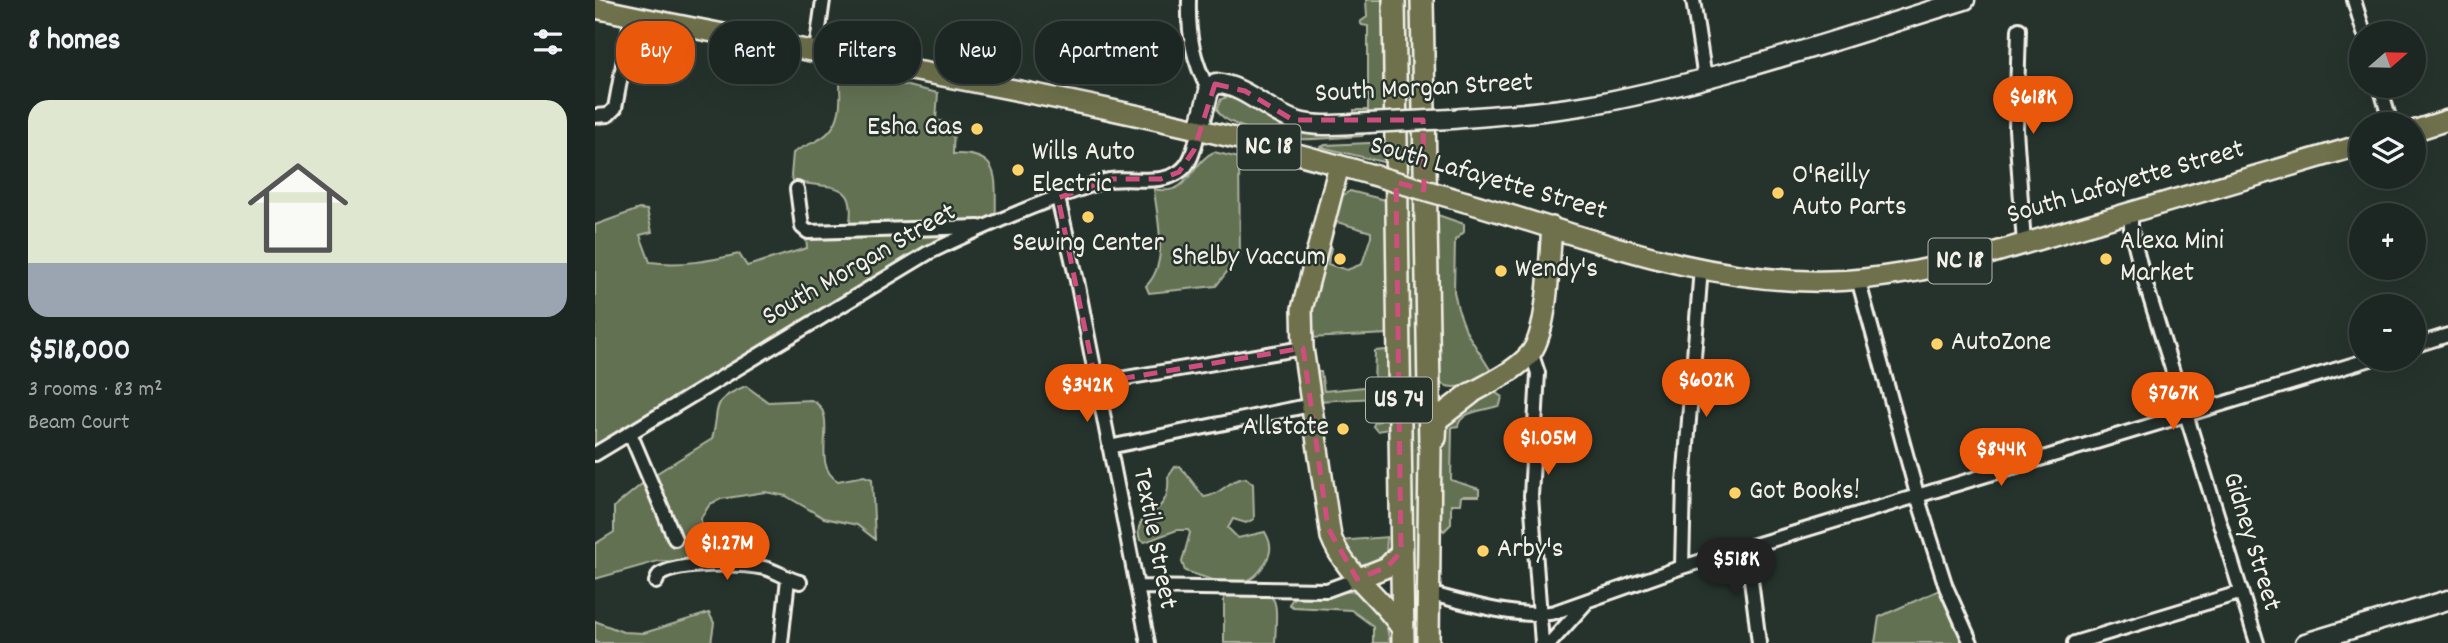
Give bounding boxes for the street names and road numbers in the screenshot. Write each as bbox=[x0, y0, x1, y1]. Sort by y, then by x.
street label: South Morgan Street bbox=[1314, 64, 1534, 116]
road number: NC 18 bbox=[1237, 124, 1301, 170]
street label: South Lafayette Street bbox=[1365, 127, 1611, 233]
street label: South Lafayette Street bbox=[2003, 131, 2249, 237]
street label: South Morgan Street bbox=[755, 194, 965, 338]
road number: NC 18 bbox=[1929, 238, 1991, 284]
road number: US 74 bbox=[1366, 378, 1432, 422]
street label: Textile Street bbox=[1120, 465, 1186, 613]
street label: Gidney Street bbox=[2210, 468, 2290, 616]

